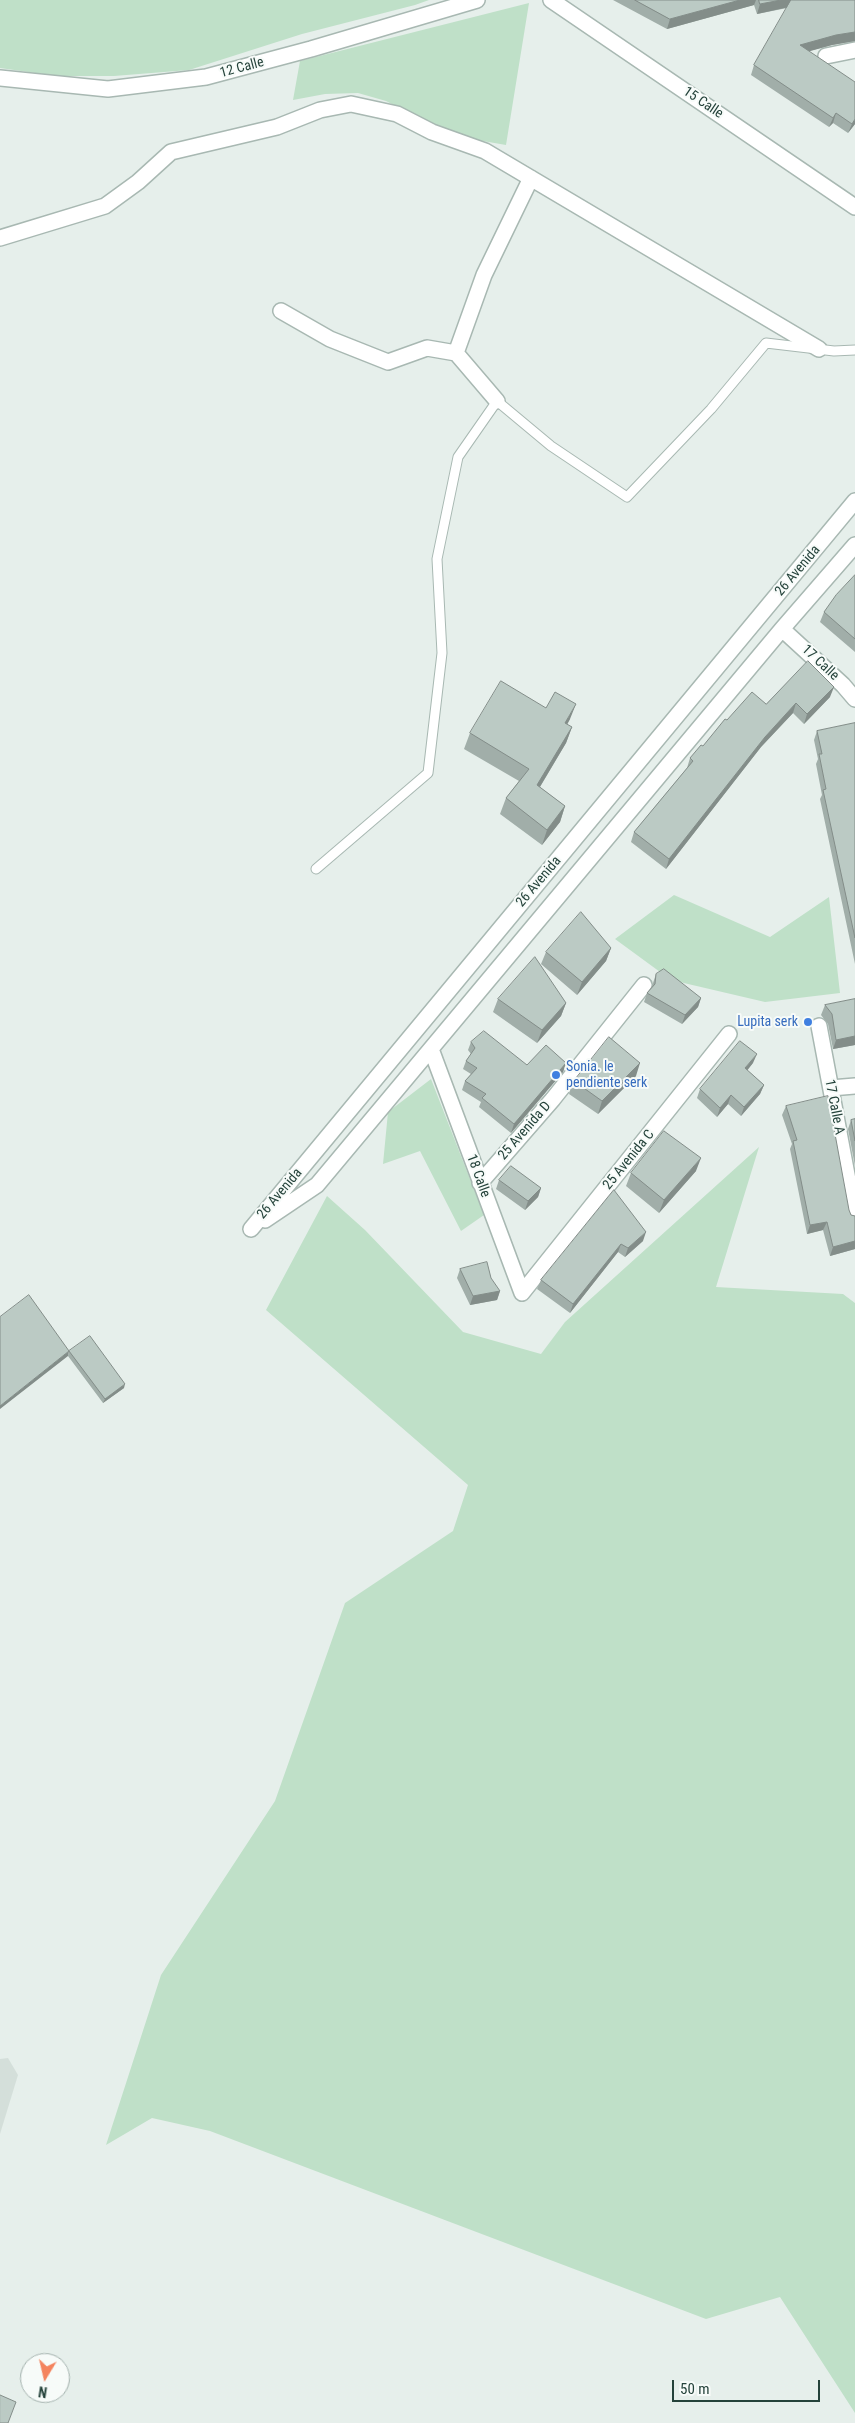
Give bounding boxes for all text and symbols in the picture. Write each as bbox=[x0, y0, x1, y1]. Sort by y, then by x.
street label: 12 Calle bbox=[218, 54, 266, 82]
street label: 15 Calle bbox=[680, 84, 726, 122]
street label: 26 Avenida bbox=[772, 542, 824, 600]
street label: 17 Calle bbox=[798, 642, 842, 684]
street label: 26 Avenida bbox=[513, 853, 565, 911]
place label: Lupita serk bbox=[737, 1014, 798, 1030]
marker: Lupita serk bbox=[802, 1016, 814, 1028]
place label: Sonia. le pendiente serk bbox=[566, 1059, 647, 1092]
marker: Sonia. le pendiente serk bbox=[550, 1069, 562, 1081]
street label: 17 Calle A bbox=[820, 1078, 848, 1136]
street label: 25 Avenida D bbox=[495, 1098, 555, 1164]
street label: 25 Avenida C bbox=[600, 1127, 658, 1193]
street label: 18 Calle bbox=[462, 1152, 494, 1200]
street label: 26 Avenida bbox=[254, 1165, 306, 1223]
north arrow bbox=[20, 2353, 70, 2403]
scale bar bbox=[675, 2370, 822, 2402]
text: 50 m bbox=[680, 2380, 710, 2398]
text: N bbox=[37, 2383, 48, 2400]

